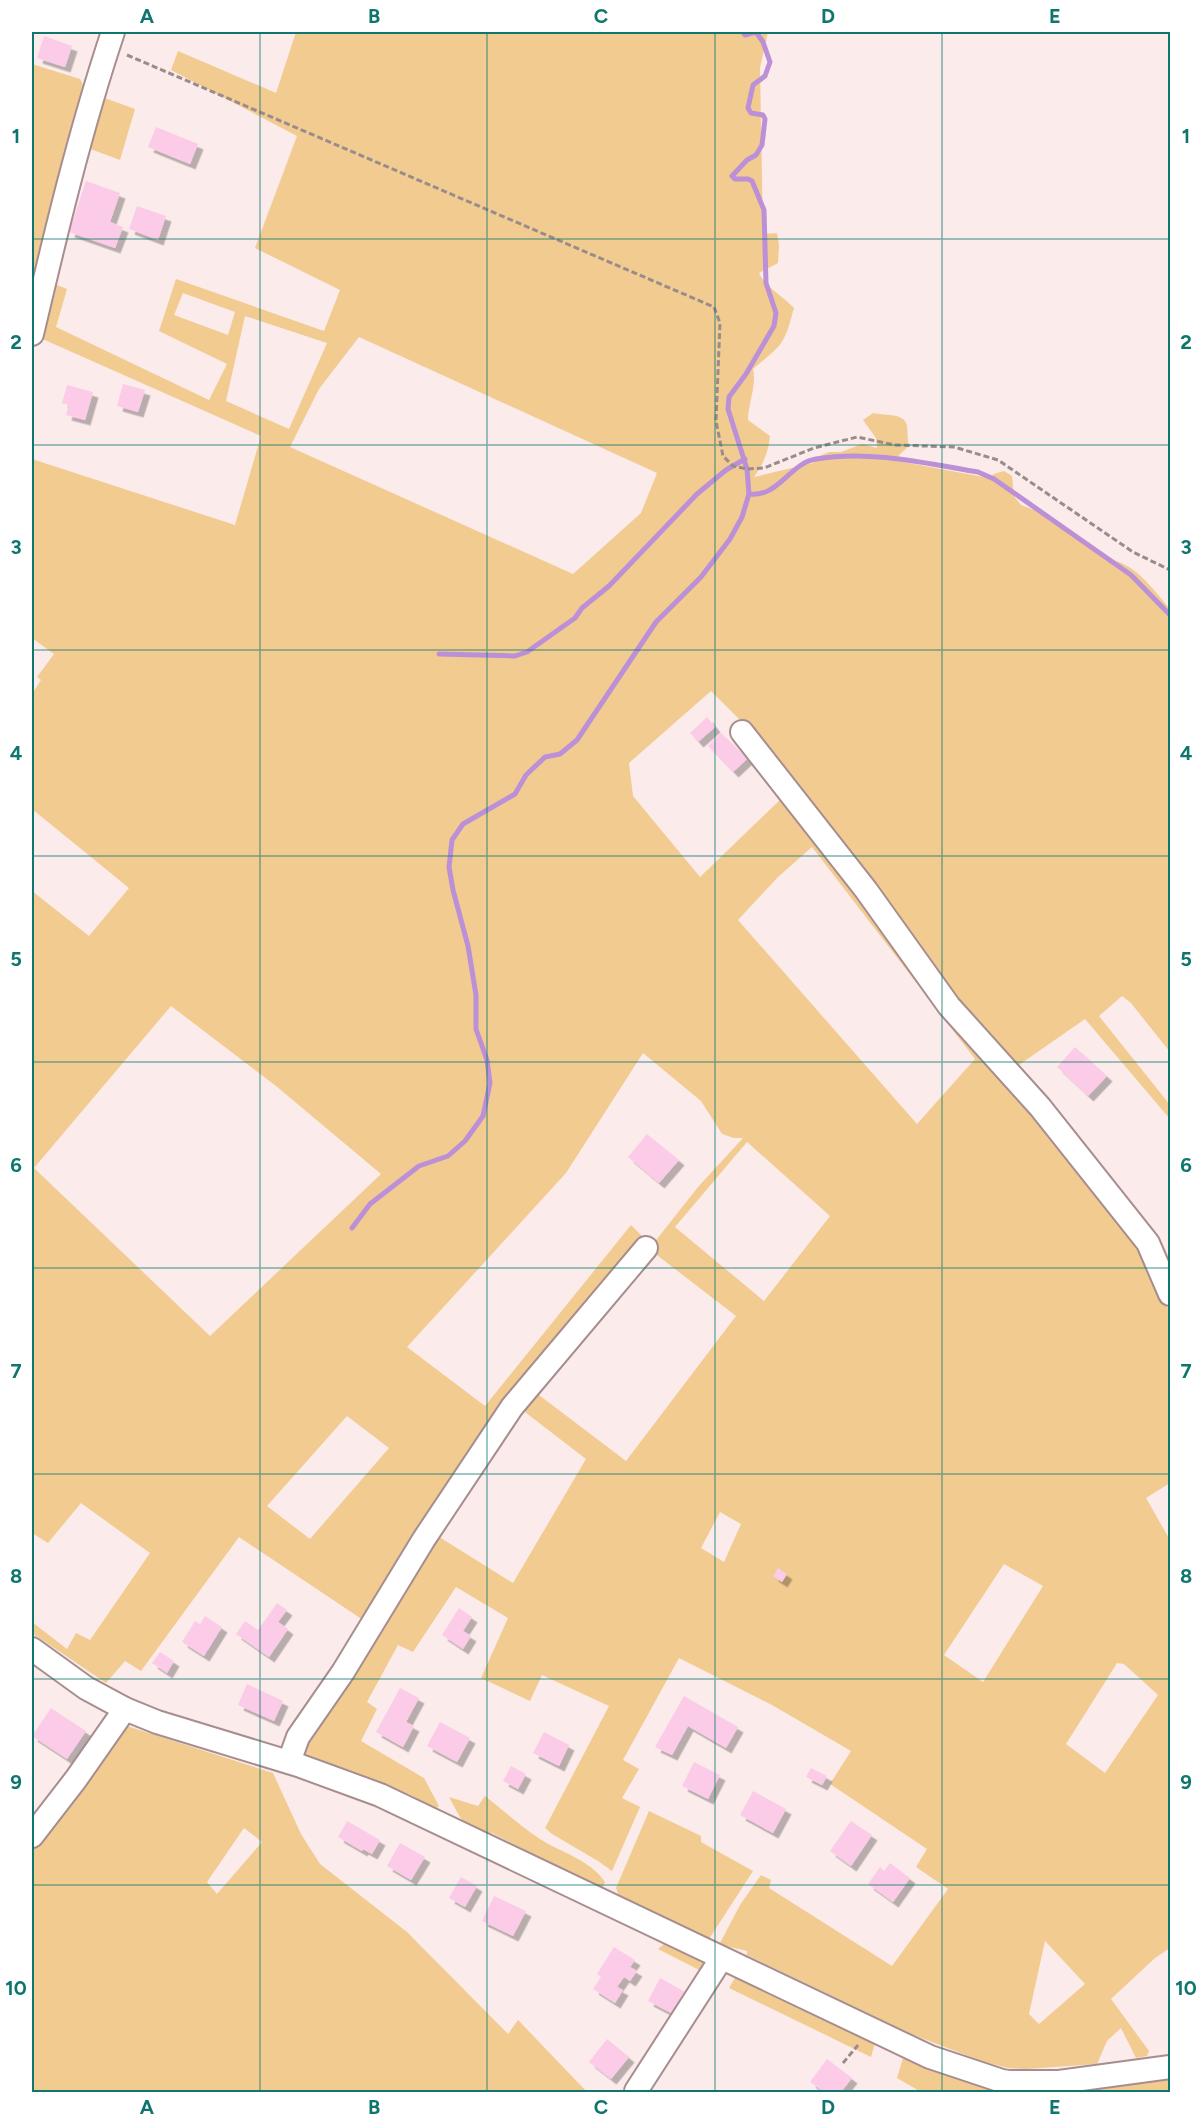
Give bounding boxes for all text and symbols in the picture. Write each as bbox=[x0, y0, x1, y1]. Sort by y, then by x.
text: A bbox=[140, 4, 155, 28]
text: B bbox=[368, 4, 380, 28]
text: C bbox=[594, 4, 608, 28]
text: D bbox=[821, 4, 835, 28]
text: E bbox=[1049, 4, 1061, 28]
text: 1 bbox=[12, 124, 20, 148]
text: 1 bbox=[1182, 124, 1190, 148]
text: 2 bbox=[10, 330, 22, 354]
text: 2 bbox=[1180, 330, 1192, 354]
text: 3 bbox=[10, 535, 22, 559]
text: 3 bbox=[1180, 535, 1192, 559]
text: 4 bbox=[10, 741, 23, 765]
text: 4 bbox=[1180, 741, 1193, 765]
text: 5 bbox=[10, 947, 22, 971]
text: 5 bbox=[1180, 947, 1192, 971]
text: 6 bbox=[10, 1153, 22, 1177]
text: 6 bbox=[1180, 1153, 1192, 1177]
text: 7 bbox=[10, 1359, 22, 1383]
text: 7 bbox=[1180, 1359, 1192, 1383]
text: 8 bbox=[10, 1564, 22, 1588]
text: 8 bbox=[1180, 1564, 1192, 1588]
text: 9 bbox=[10, 1770, 22, 1794]
text: 9 bbox=[1180, 1770, 1192, 1794]
text: 10 bbox=[5, 1976, 27, 2000]
text: 10 bbox=[1175, 1976, 1197, 2000]
text: A bbox=[140, 2095, 155, 2119]
text: B bbox=[368, 2095, 380, 2119]
text: C bbox=[594, 2095, 608, 2119]
text: D bbox=[821, 2095, 835, 2119]
text: E bbox=[1049, 2095, 1061, 2119]

